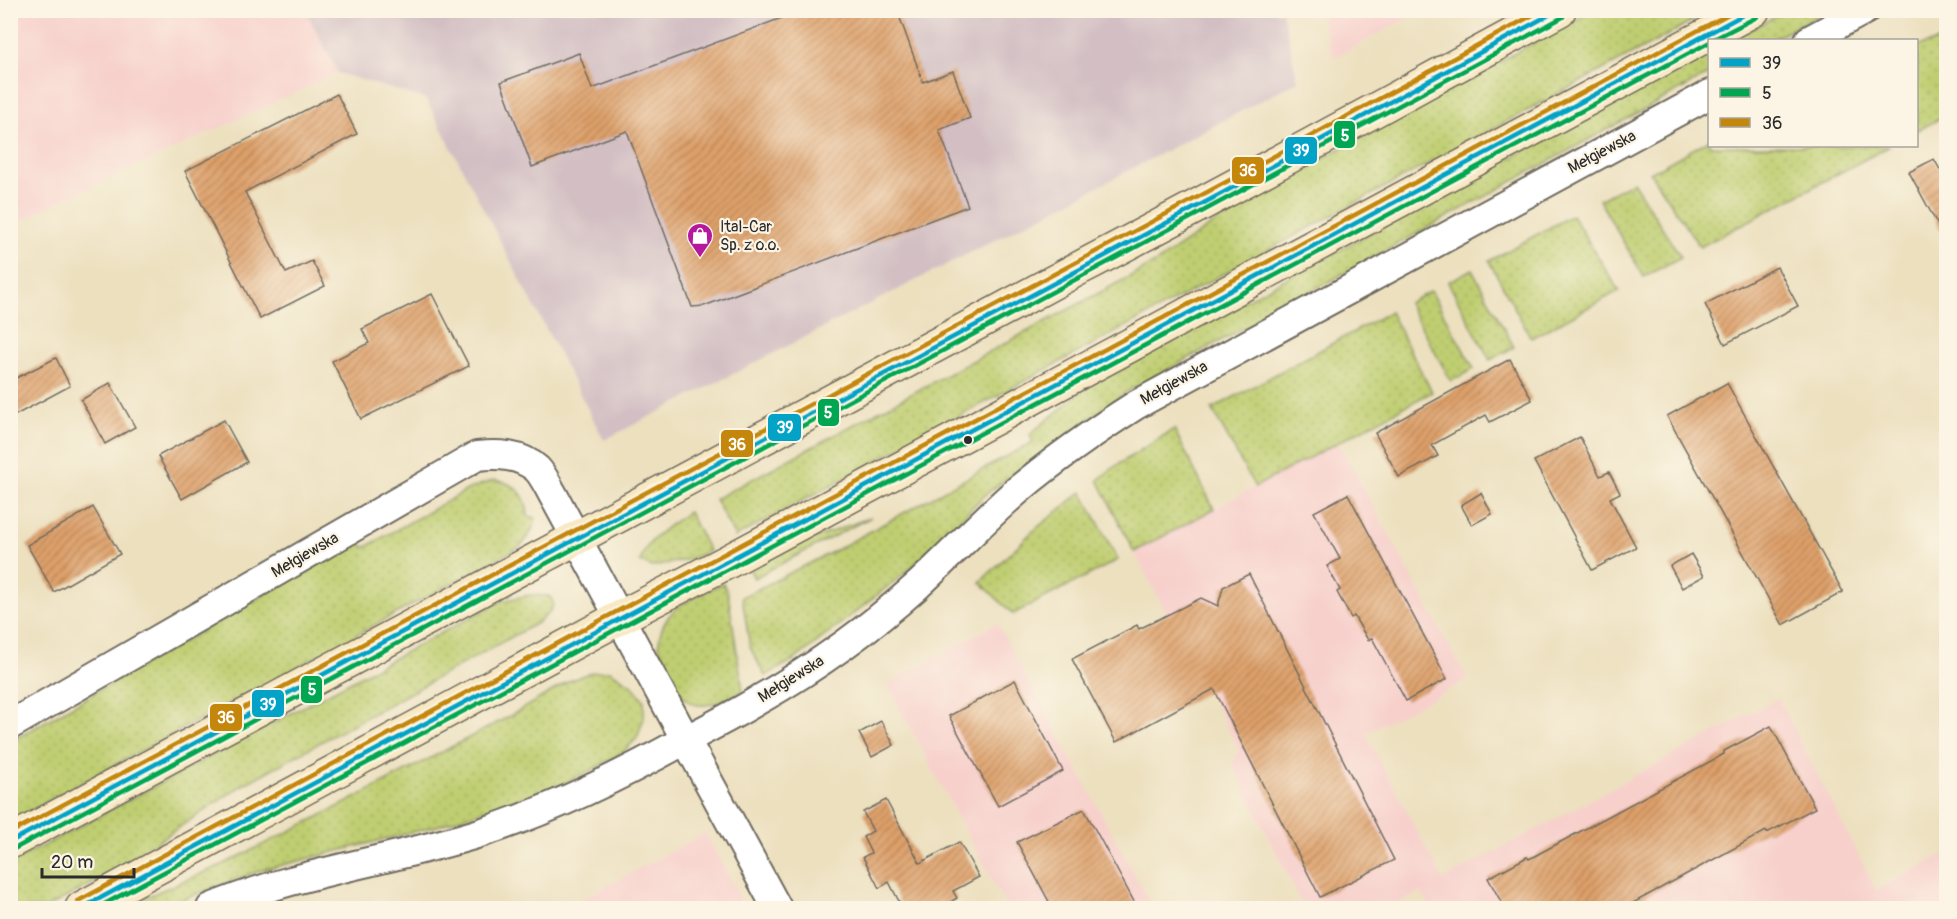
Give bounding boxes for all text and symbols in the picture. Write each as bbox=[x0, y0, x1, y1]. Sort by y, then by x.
legend bbox=[1708, 39, 1918, 147]
text: 39 bbox=[1762, 52, 1781, 75]
text: 5 bbox=[1762, 82, 1772, 105]
text: 36 bbox=[1762, 112, 1783, 135]
line badge: 5 bbox=[1333, 120, 1356, 149]
text: 5 bbox=[1341, 126, 1350, 146]
street label: Mełgiewska bbox=[1565, 126, 1639, 178]
line badge: 39 bbox=[1284, 136, 1318, 165]
text: 39 bbox=[1292, 141, 1310, 161]
line badge: 36 bbox=[1231, 156, 1265, 185]
text: 36 bbox=[1239, 161, 1257, 181]
place label: Ital-Car Sp. z o.o. bbox=[720, 217, 780, 255]
shop icon: Ital-Car Sp. z o.o. bbox=[685, 221, 715, 259]
street label: Mełgiewska bbox=[1137, 356, 1211, 410]
line badge: 5 bbox=[817, 398, 840, 427]
text: 5 bbox=[824, 403, 833, 423]
line badge: 39 bbox=[767, 413, 802, 442]
text: 39 bbox=[776, 418, 794, 438]
line badge: 36 bbox=[720, 429, 754, 458]
unlabelled marker bbox=[962, 434, 974, 446]
text: 36 bbox=[728, 435, 746, 455]
street label: Mełgiewska bbox=[268, 528, 342, 582]
street label: Mełgiewska bbox=[754, 651, 828, 707]
line badge: 5 bbox=[300, 675, 323, 704]
text: 5 bbox=[308, 680, 317, 700]
line badge: 39 bbox=[251, 689, 285, 718]
text: 39 bbox=[259, 695, 277, 715]
line badge: 36 bbox=[209, 703, 243, 732]
text: 36 bbox=[217, 708, 235, 728]
scale bar bbox=[42, 841, 134, 879]
text: 20 m bbox=[51, 851, 93, 874]

